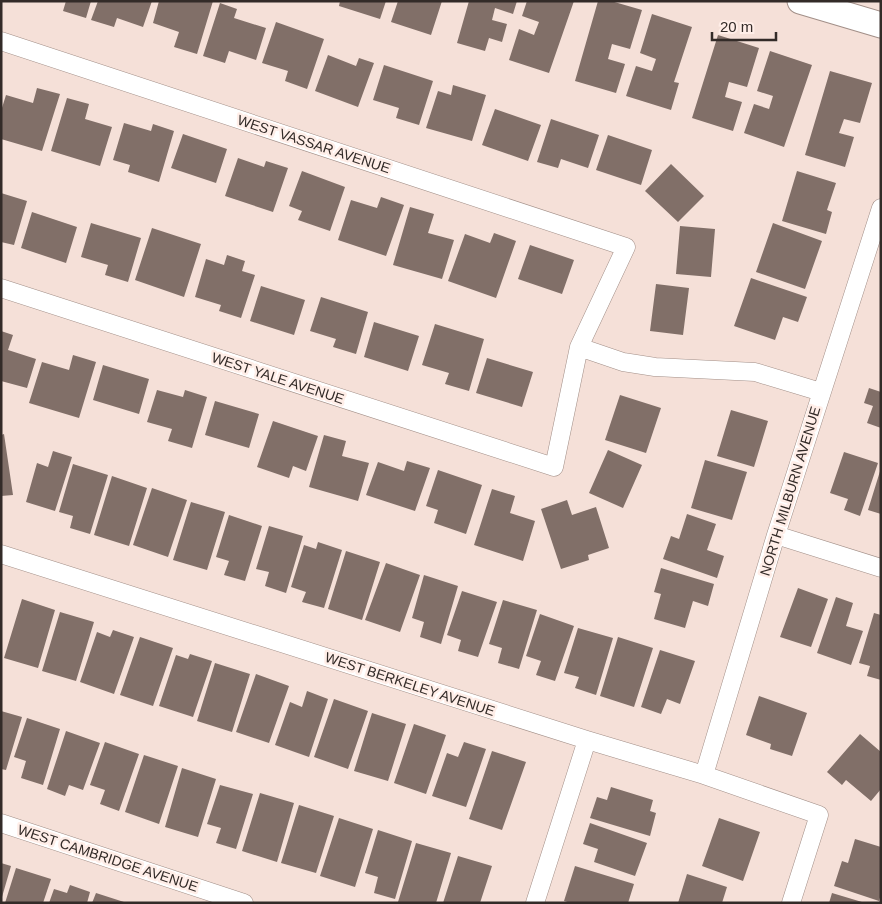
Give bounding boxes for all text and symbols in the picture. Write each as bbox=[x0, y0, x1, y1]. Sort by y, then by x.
scale bar bbox=[712, 10, 776, 42]
text: 20 m bbox=[720, 18, 753, 35]
street label: WEST VASSAR AVENUE bbox=[236, 112, 392, 176]
street label: WEST YALE AVENUE bbox=[210, 349, 346, 407]
street label: NORTH MILBURN AVENUE bbox=[757, 404, 823, 578]
street label: WEST BERKELEY AVENUE bbox=[323, 649, 497, 719]
street label: WEST CAMBRIDGE AVENUE bbox=[16, 821, 200, 895]

